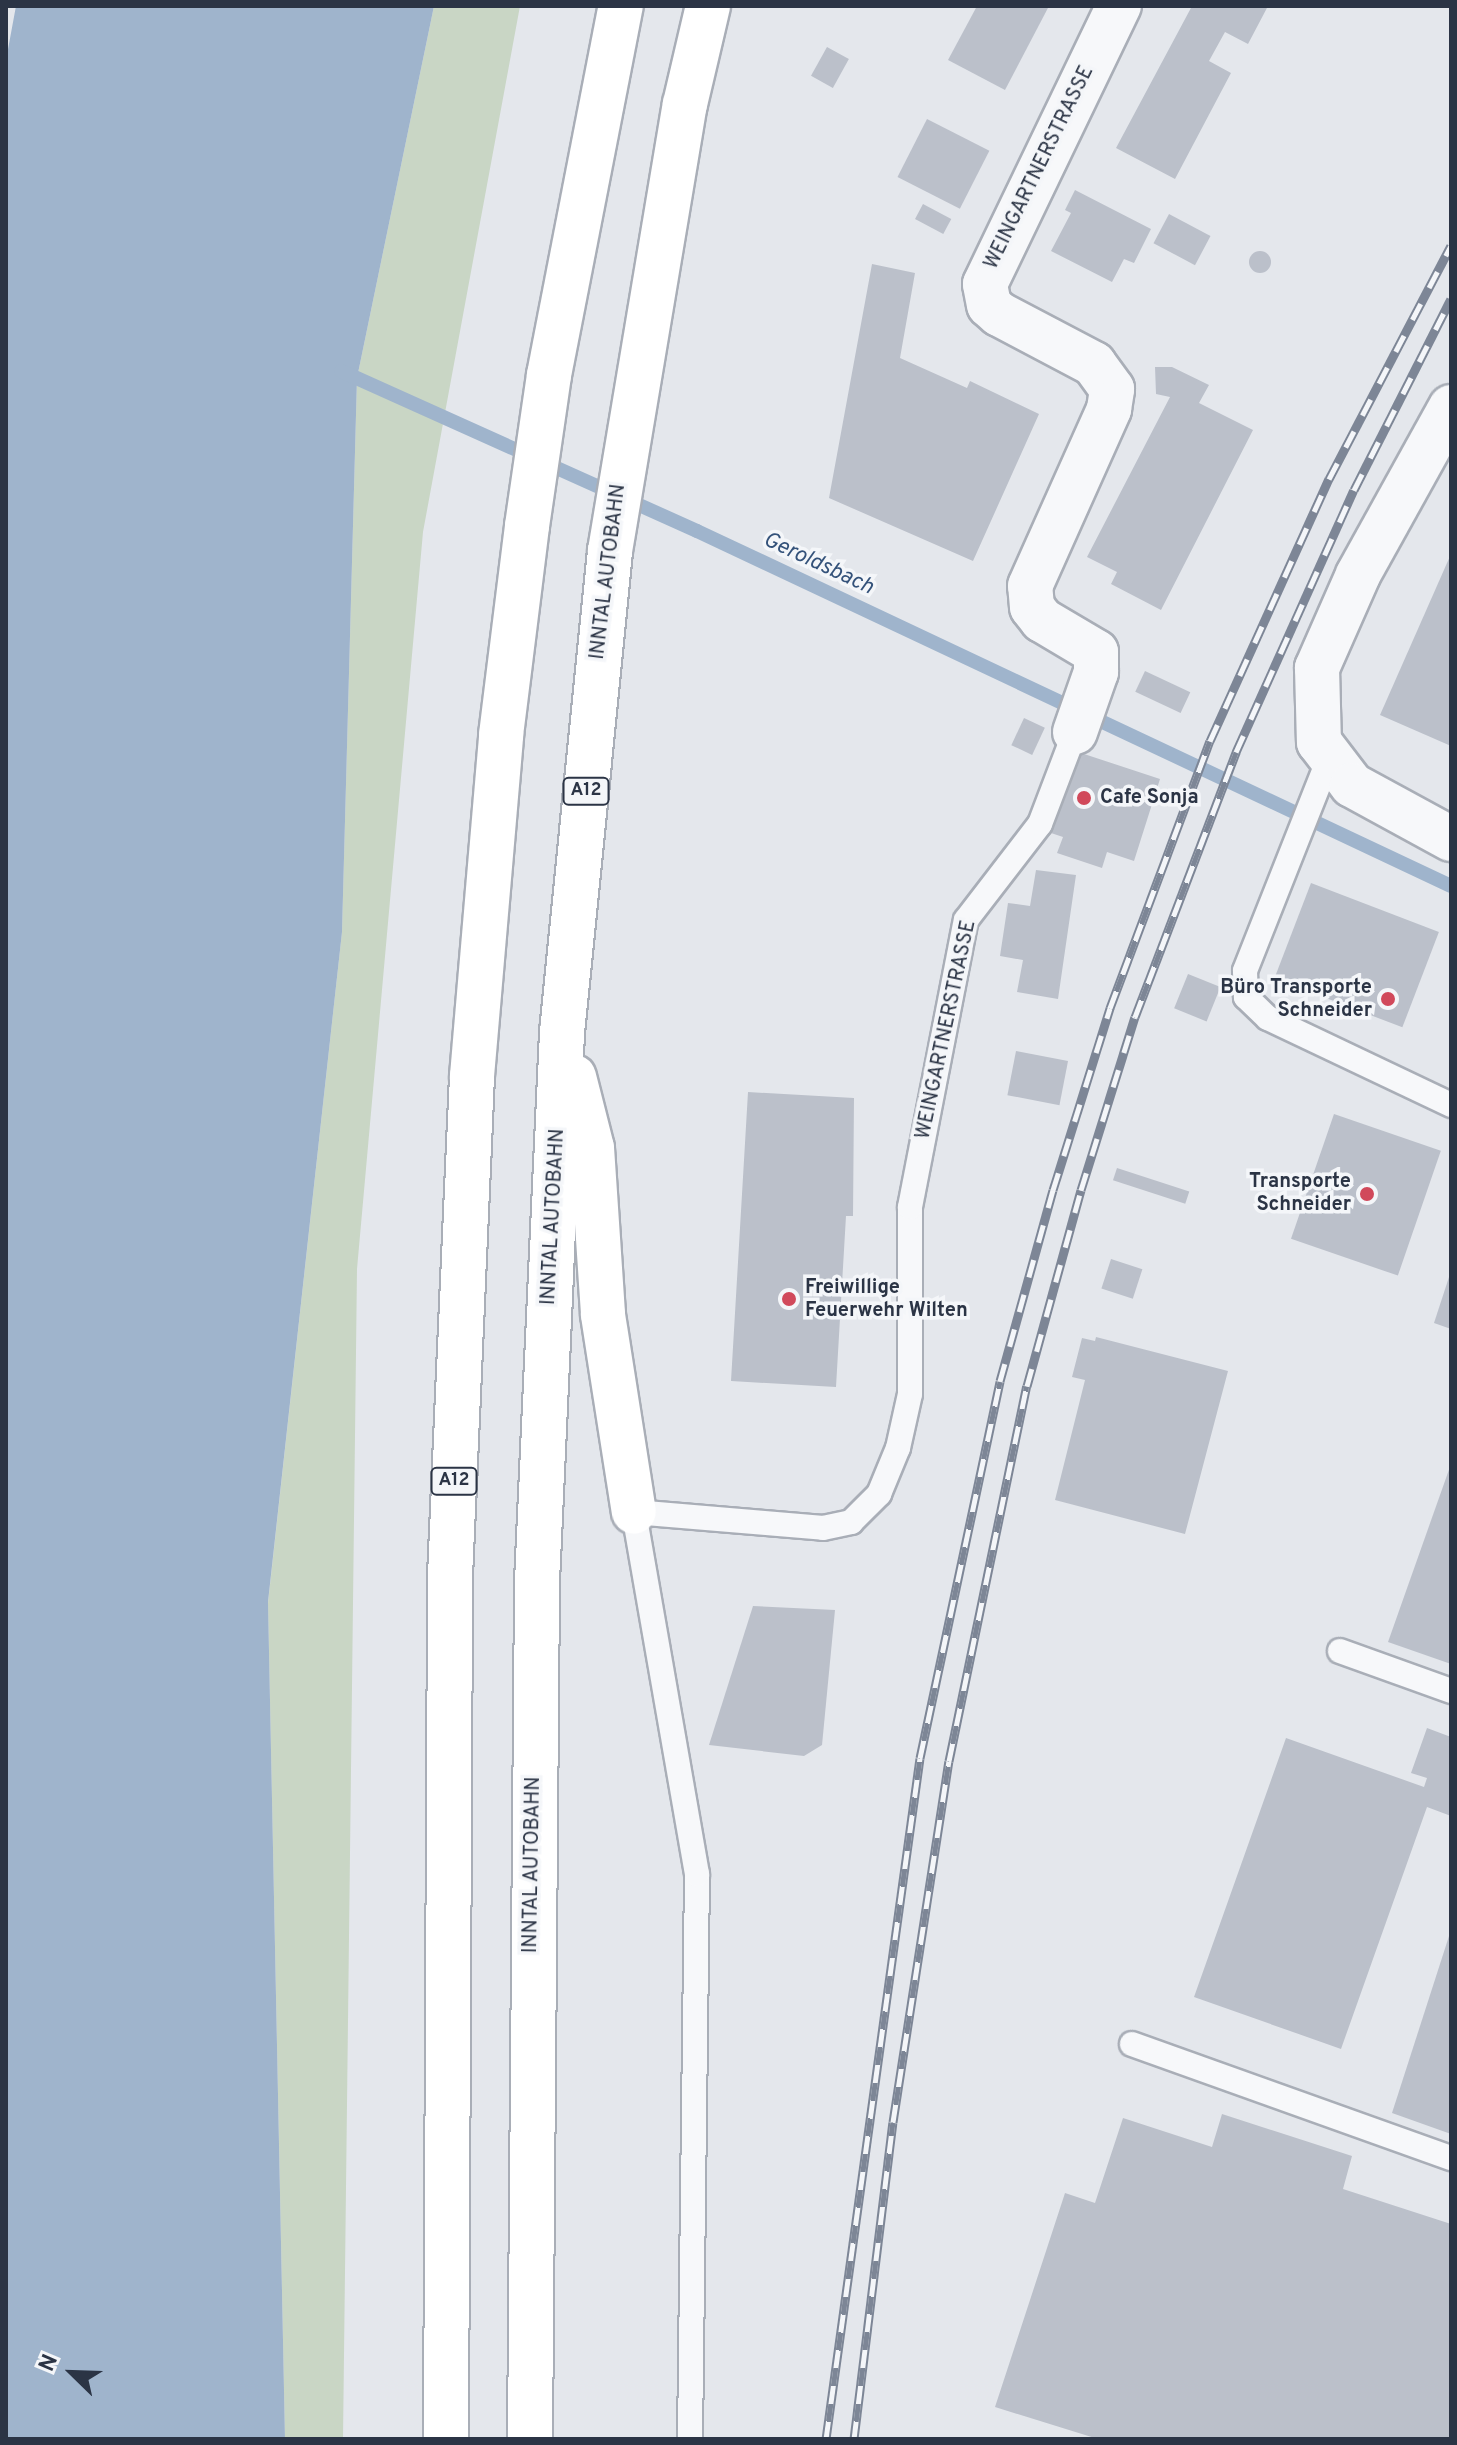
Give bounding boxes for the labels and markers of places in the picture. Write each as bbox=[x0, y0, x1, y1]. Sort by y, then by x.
place label: Cafe Sonja bbox=[1100, 786, 1199, 810]
marker: Cafe Sonja bbox=[1075, 789, 1093, 807]
place label: Büro Transporte Schneider bbox=[1220, 976, 1372, 1023]
marker: Büro Transporte Schneider bbox=[1379, 990, 1397, 1008]
place label: Transporte Schneider bbox=[1249, 1170, 1351, 1217]
marker: Transporte Schneider bbox=[1358, 1185, 1376, 1203]
place label: Freiwillige Feuerwehr Wilten bbox=[805, 1276, 968, 1323]
marker: Freiwillige Feuerwehr Wilten bbox=[780, 1290, 798, 1308]

